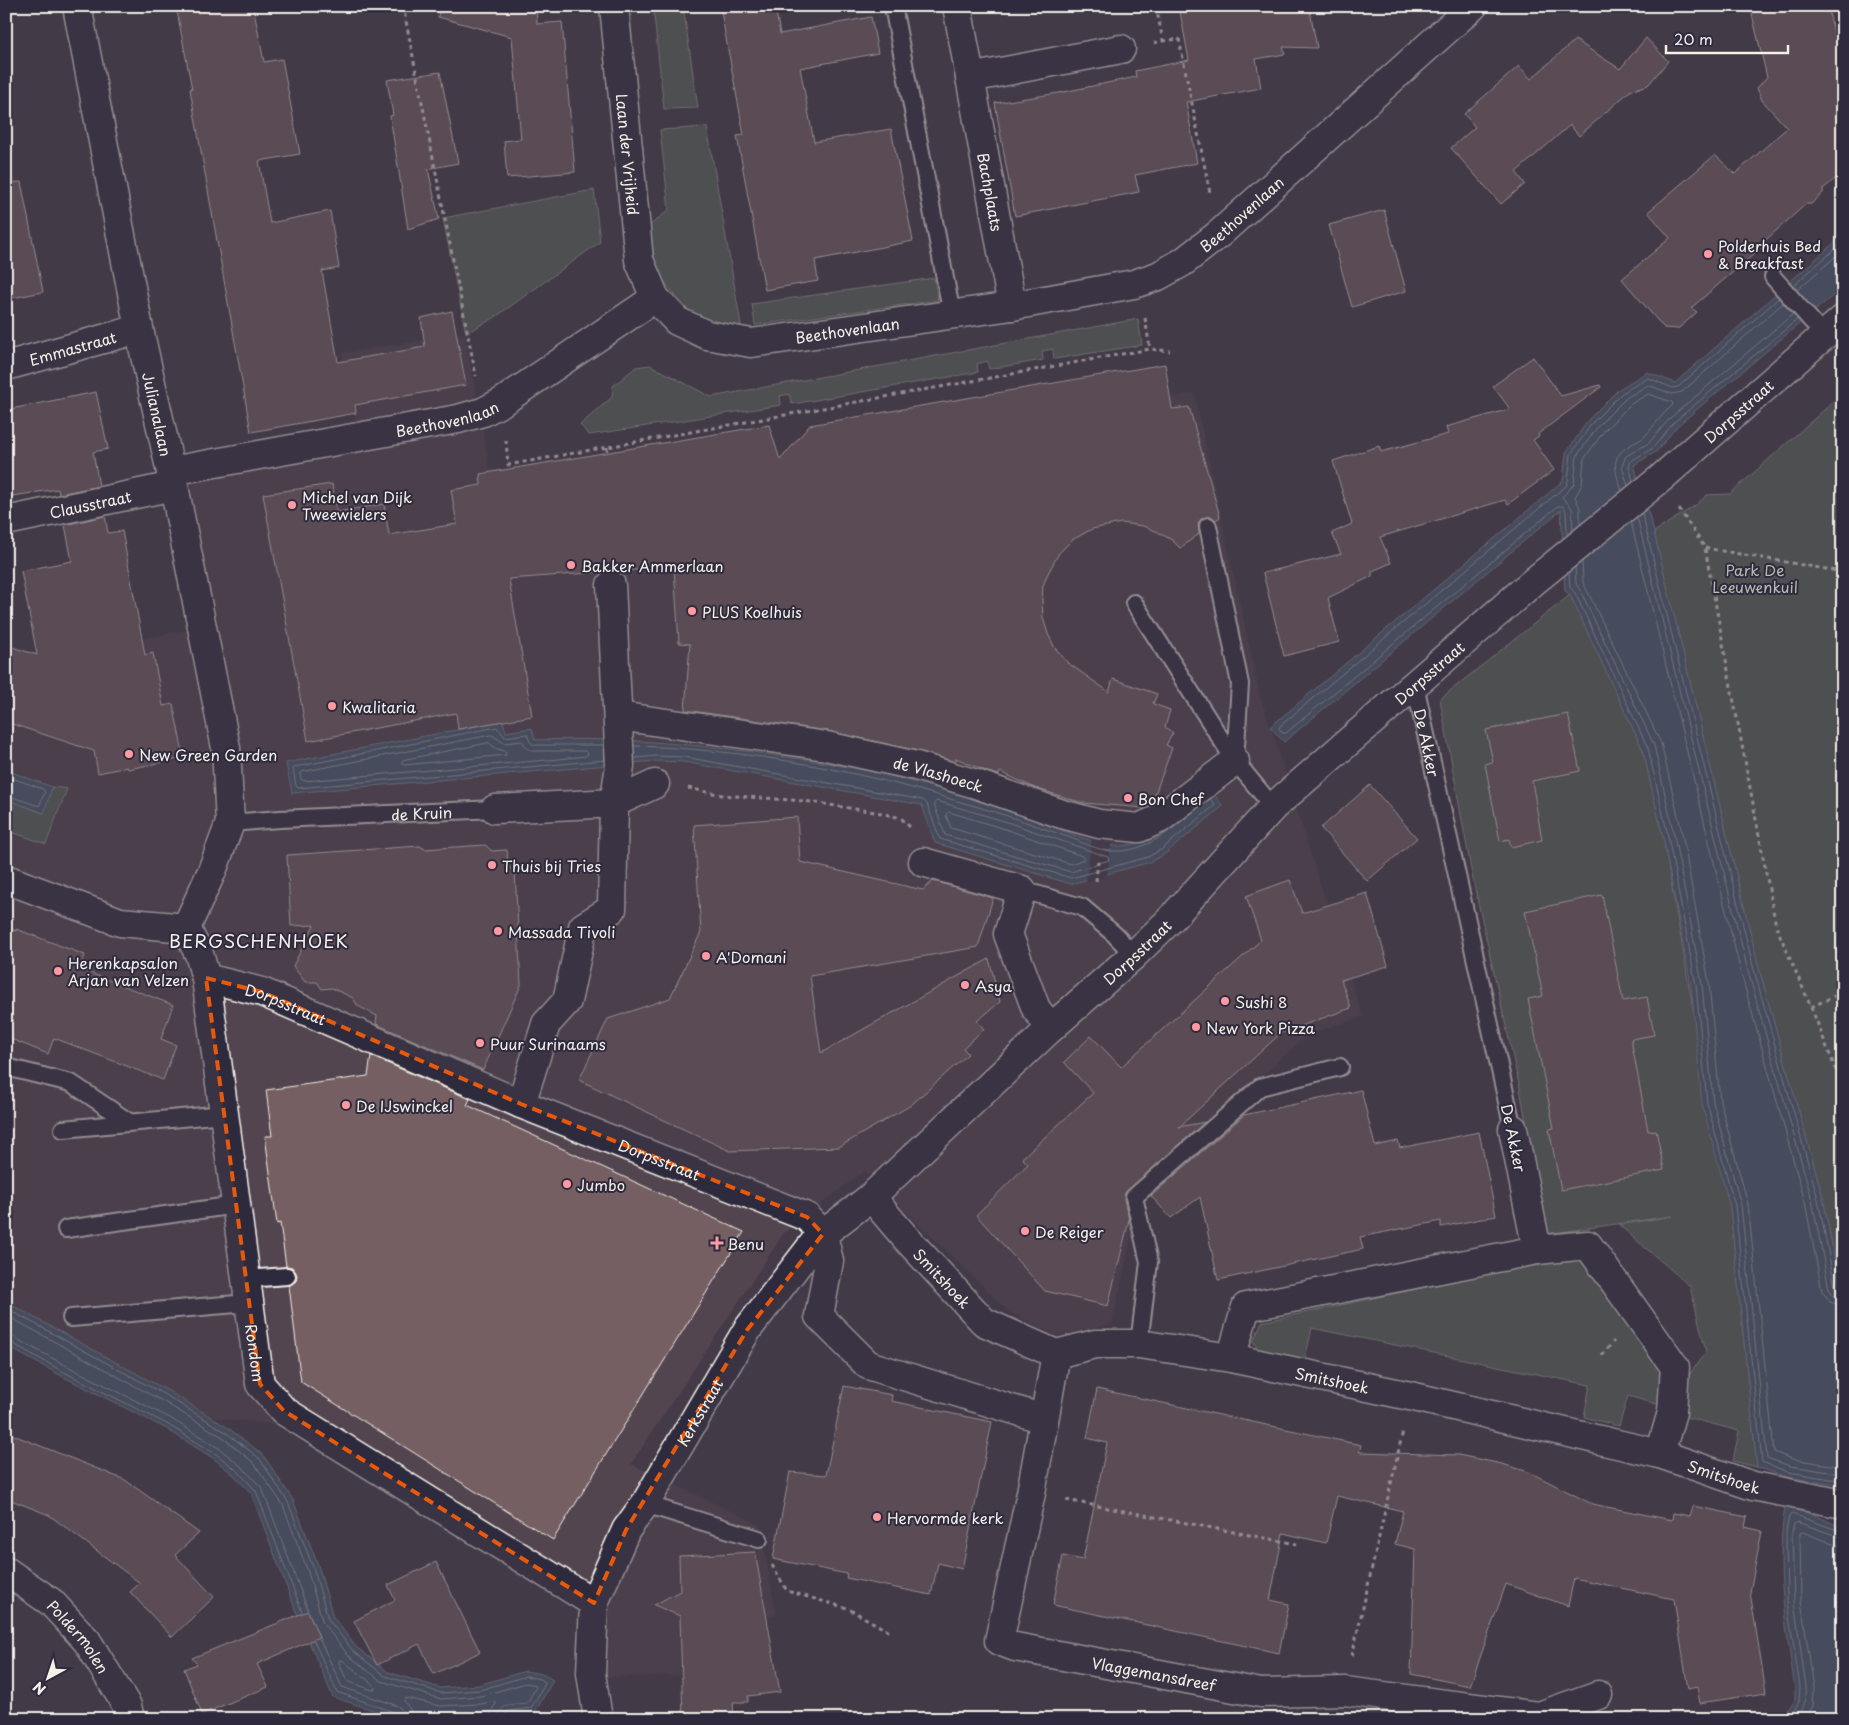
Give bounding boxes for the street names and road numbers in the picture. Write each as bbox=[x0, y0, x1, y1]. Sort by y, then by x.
street label: Laan der Vrijheid bbox=[611, 92, 646, 216]
street label: Bachplaats bbox=[973, 151, 1010, 233]
street label: Beethovenlaan bbox=[1194, 170, 1288, 257]
street label: Beethovenlaan bbox=[794, 311, 901, 348]
street label: Emmastraat bbox=[26, 324, 119, 371]
street label: Julianalaan bbox=[137, 370, 178, 458]
street label: Dorpsstraat bbox=[1698, 374, 1778, 448]
street label: Beethovenlaan bbox=[394, 394, 502, 442]
street label: Clausstraat bbox=[47, 484, 133, 523]
street label: Dorpsstraat bbox=[1389, 635, 1469, 709]
street label: De Akker bbox=[1409, 706, 1446, 779]
street label: de Vlashoeck bbox=[891, 750, 987, 797]
street label: de Kruin bbox=[391, 800, 453, 825]
street label: Dorpsstraat bbox=[1097, 914, 1176, 989]
street label: Dorpsstraat bbox=[243, 977, 330, 1030]
street label: De Akker bbox=[1496, 1102, 1532, 1174]
street label: Dorpsstraat bbox=[615, 1132, 704, 1185]
street label: Smitshoek bbox=[909, 1242, 977, 1313]
street label: Rondom bbox=[241, 1322, 271, 1383]
street label: Smitshoek bbox=[1293, 1360, 1372, 1399]
street label: Kerkstraat bbox=[670, 1374, 728, 1450]
street label: Smitshoek bbox=[1685, 1453, 1762, 1499]
street label: Poldermolen bbox=[42, 1594, 116, 1677]
street label: Vlaggemansdreef bbox=[1090, 1650, 1219, 1696]

